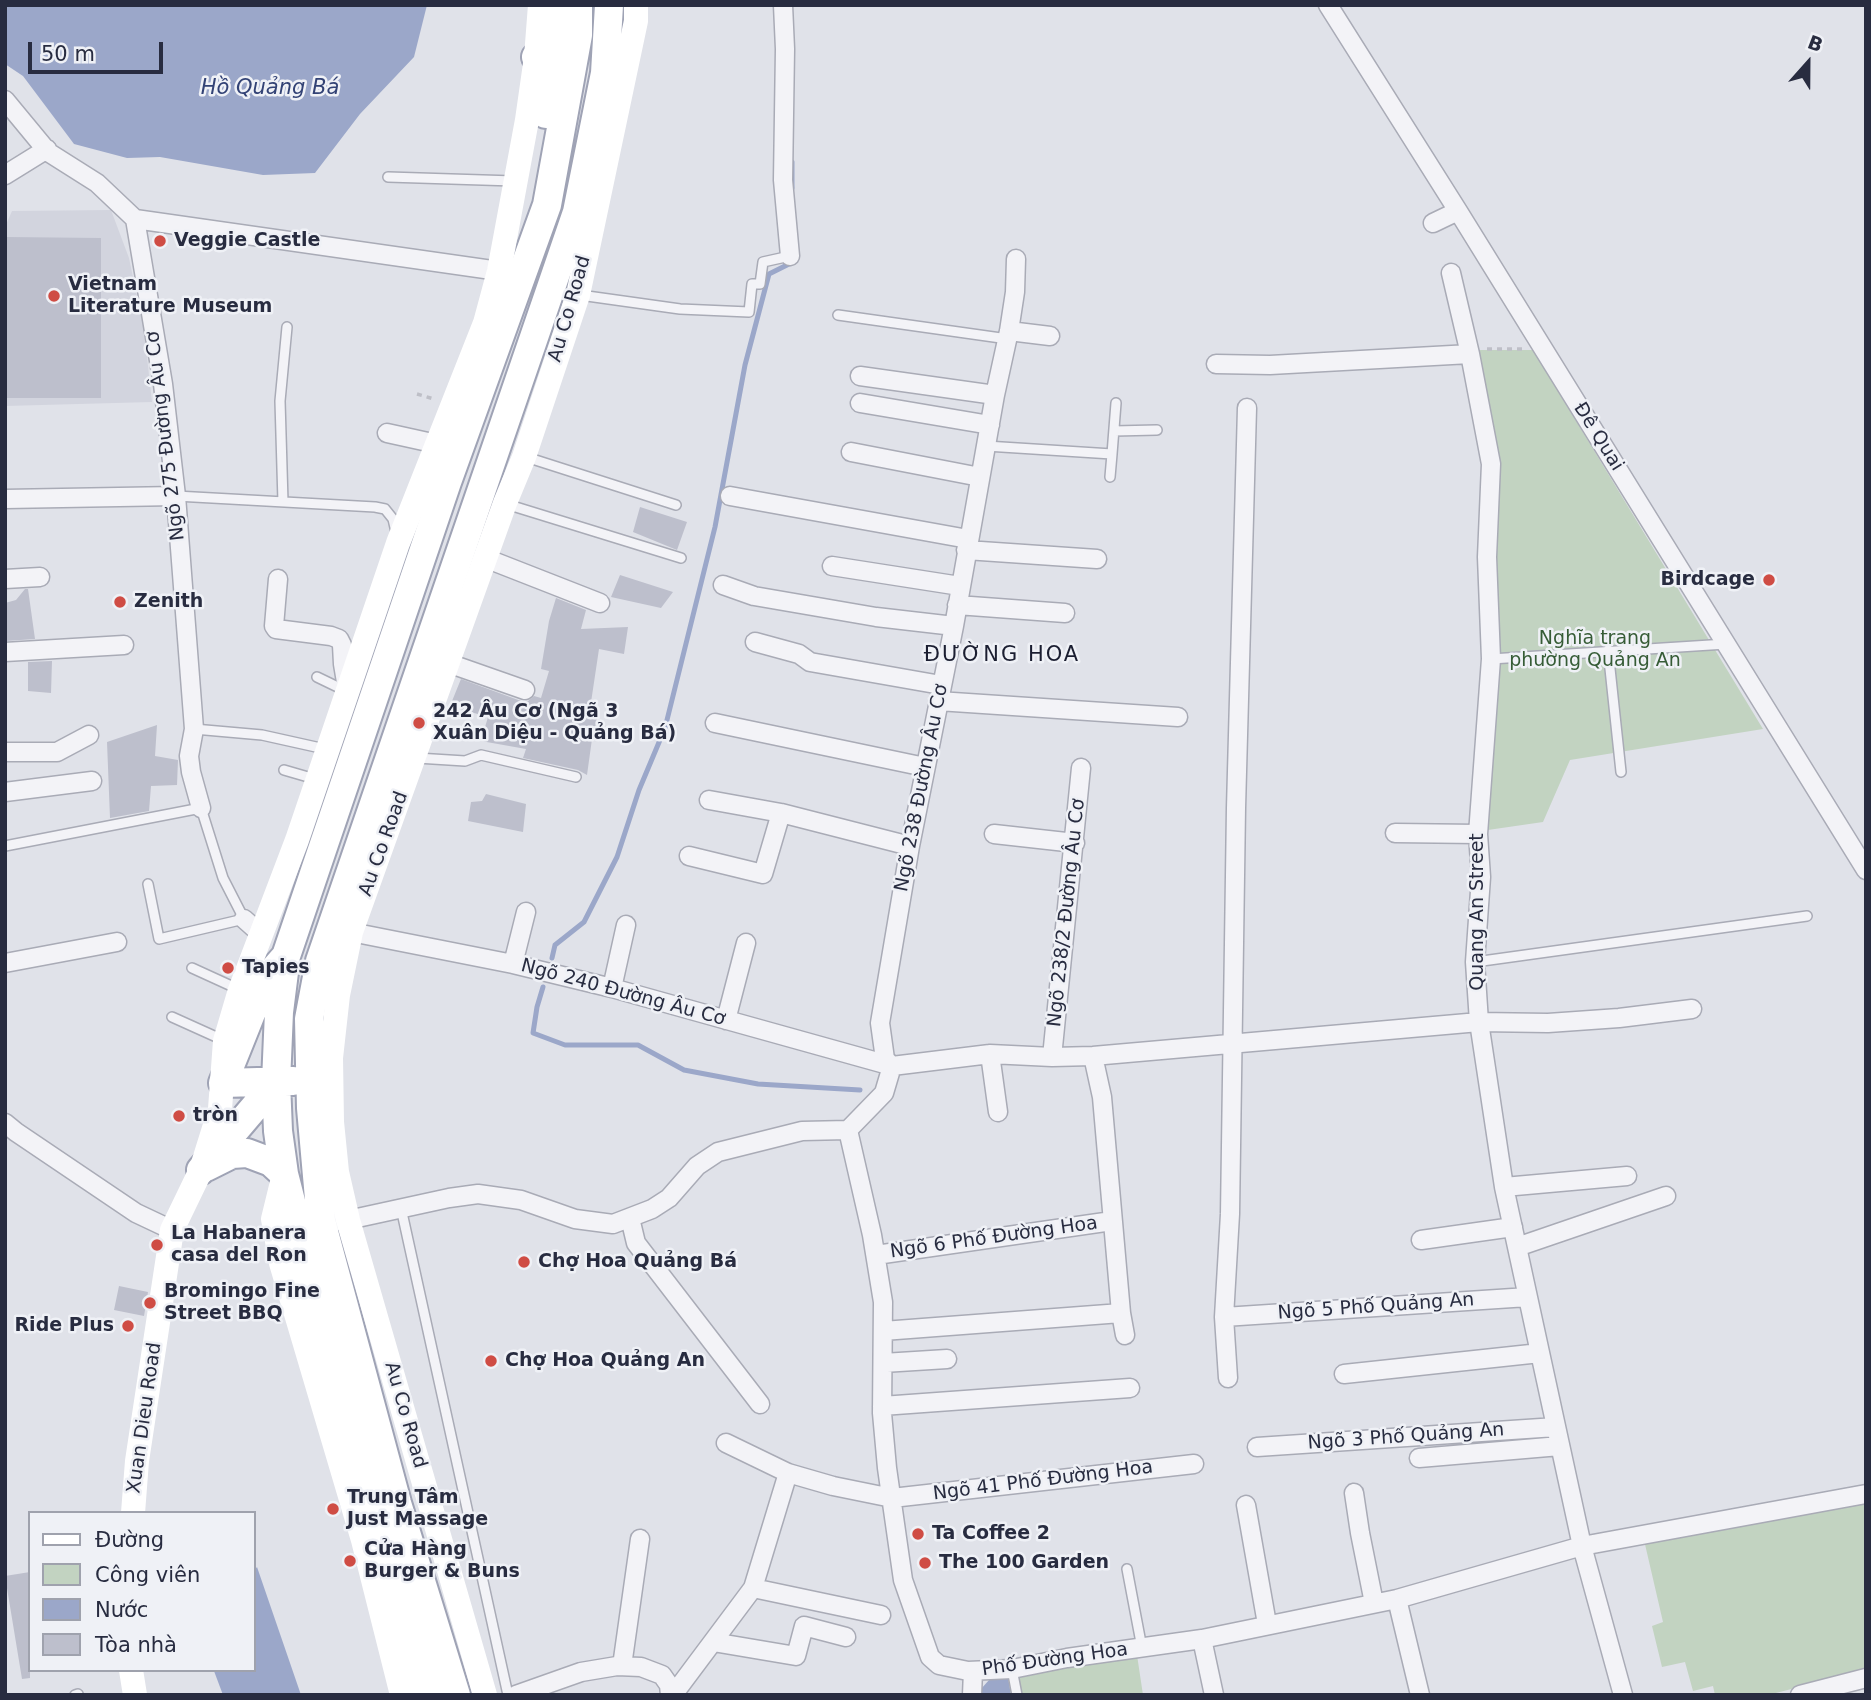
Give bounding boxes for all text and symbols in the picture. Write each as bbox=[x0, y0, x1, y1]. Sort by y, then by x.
scale bar bbox=[32, 28, 166, 72]
north arrow bbox=[1773, 28, 1843, 98]
text: B bbox=[1805, 31, 1826, 56]
text: 50 m bbox=[41, 42, 95, 66]
water label: Hồ Quảng Bá bbox=[201, 76, 339, 102]
place label: Veggie Castle bbox=[174, 230, 320, 252]
marker: Veggie Castle bbox=[152, 233, 168, 249]
street label: Au Co Road bbox=[544, 253, 596, 365]
place label: Vietnam Literature Museum bbox=[68, 274, 272, 318]
marker: Vietnam Literature Museum bbox=[46, 288, 62, 304]
street label: Ngõ 275 Đường Âu Cơ bbox=[142, 330, 190, 542]
street label: Đê Quai bbox=[1568, 399, 1628, 475]
place label: Birdcage bbox=[1660, 569, 1755, 591]
marker: Birdcage bbox=[1761, 572, 1777, 588]
place label: Zenith bbox=[134, 591, 203, 613]
marker: Zenith bbox=[112, 594, 128, 610]
park label: Nghĩa trang phường Quảng An bbox=[1509, 628, 1681, 672]
district label: ĐƯỜNG HOA bbox=[925, 643, 1079, 669]
street label: Ngõ 238 Đường Âu Cơ bbox=[891, 682, 953, 894]
place label: 242 Âu Cơ (Ngã 3 Xuân Diệu - Quảng Bá) bbox=[433, 701, 676, 745]
marker: 242 Âu Cơ (Ngã 3 Xuân Diệu - Quảng Bá) bbox=[411, 715, 427, 731]
street label: Au Co Road bbox=[355, 789, 413, 899]
street label: Ngõ 238/2 Đường Âu Cơ bbox=[1044, 798, 1090, 1028]
street label: Quang An Street bbox=[1467, 833, 1489, 991]
street label: Ngõ 240 Đường Âu Cơ bbox=[518, 955, 728, 1031]
place label: Tapies bbox=[242, 957, 310, 979]
marker: Tapies bbox=[220, 960, 236, 976]
place label: tròn bbox=[193, 1105, 238, 1127]
marker: tròn bbox=[171, 1108, 187, 1124]
street label: Ngõ 6 Phố Đường Hoa bbox=[889, 1212, 1099, 1264]
place label: La Habanera casa del Ron bbox=[171, 1223, 307, 1267]
marker: La Habanera casa del Ron bbox=[149, 1237, 165, 1253]
place label: Chợ Hoa Quảng Bá bbox=[538, 1251, 737, 1273]
marker: Chợ Hoa Quảng Bá bbox=[516, 1254, 532, 1270]
place label: Bromingo Fine Street BBQ bbox=[164, 1281, 320, 1325]
street label: Ngõ 5 Phố Quảng An bbox=[1277, 1289, 1475, 1325]
marker: Bromingo Fine Street BBQ bbox=[142, 1295, 158, 1311]
place label: Ride Plus bbox=[14, 1315, 114, 1337]
marker: Ride Plus bbox=[120, 1318, 136, 1334]
street label: Xuan Dieu Road bbox=[123, 1341, 167, 1495]
place label: Chợ Hoa Quảng An bbox=[505, 1350, 705, 1372]
marker: Chợ Hoa Quảng An bbox=[483, 1353, 499, 1369]
street label: Au Co Road bbox=[379, 1359, 431, 1471]
street label: Ngõ 3 Phố Quảng An bbox=[1307, 1419, 1505, 1455]
street label: Ngõ 41 Phố Đường Hoa bbox=[932, 1456, 1154, 1506]
place label: Trung Tâm Just Massage bbox=[347, 1487, 488, 1531]
marker: Trung Tâm Just Massage bbox=[325, 1501, 341, 1517]
legend bbox=[28, 1511, 256, 1672]
place label: Ta Coffee 2 bbox=[932, 1523, 1050, 1545]
marker: Ta Coffee 2 bbox=[910, 1526, 926, 1542]
text: Đường bbox=[95, 1528, 164, 1552]
place label: Cửa Hàng Burger & Buns bbox=[364, 1539, 520, 1583]
place label: The 100 Garden bbox=[939, 1552, 1109, 1574]
marker: Cửa Hàng Burger & Buns bbox=[342, 1553, 358, 1569]
marker: The 100 Garden bbox=[917, 1555, 933, 1571]
text: Công viên bbox=[95, 1563, 200, 1587]
text: Nước bbox=[95, 1598, 148, 1622]
text: Tòa nhà bbox=[95, 1633, 177, 1657]
street label: Phố Đường Hoa bbox=[981, 1638, 1129, 1682]

